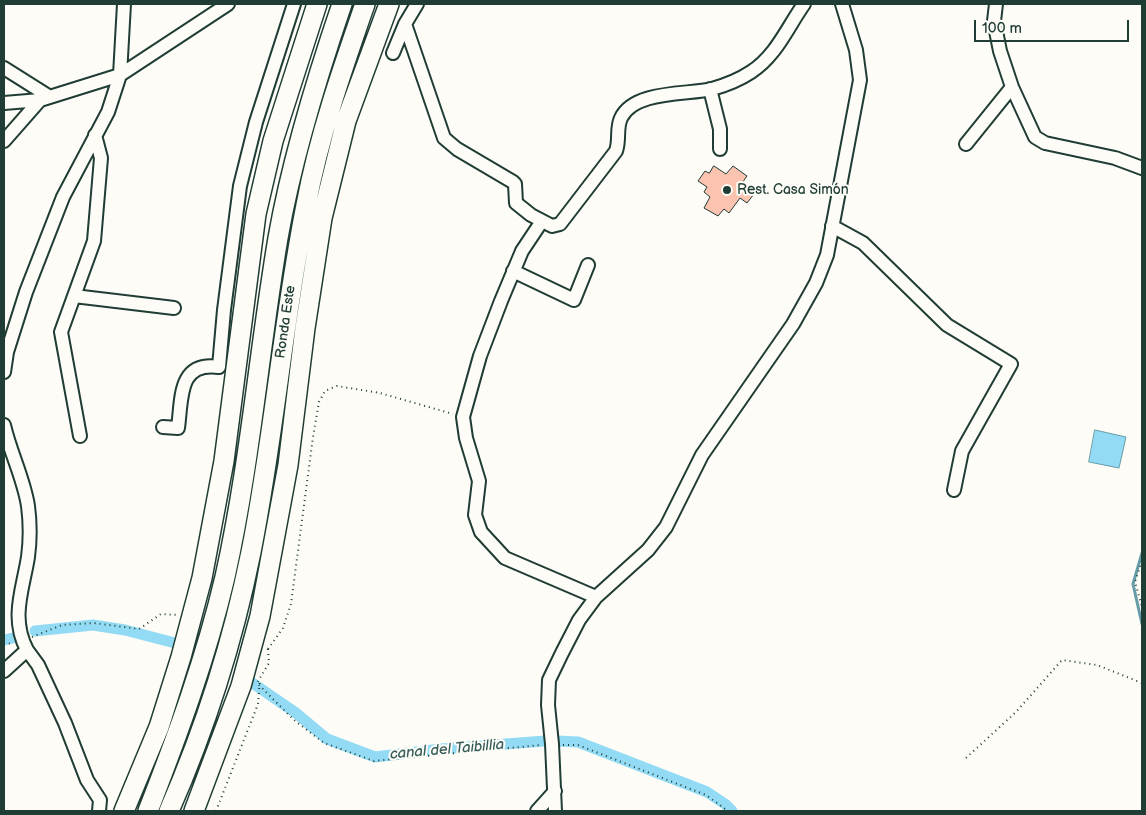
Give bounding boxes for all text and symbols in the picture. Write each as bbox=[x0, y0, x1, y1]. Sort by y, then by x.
scale bar bbox=[976, 10, 1131, 42]
text: 100 m bbox=[982, 19, 1022, 38]
place label: Rest. Casa Simón bbox=[737, 182, 849, 198]
marker: Rest. Casa Simón bbox=[721, 184, 733, 196]
street label: Ronda Este bbox=[273, 284, 299, 360]
water label: canal del Taibillia bbox=[389, 736, 505, 764]

